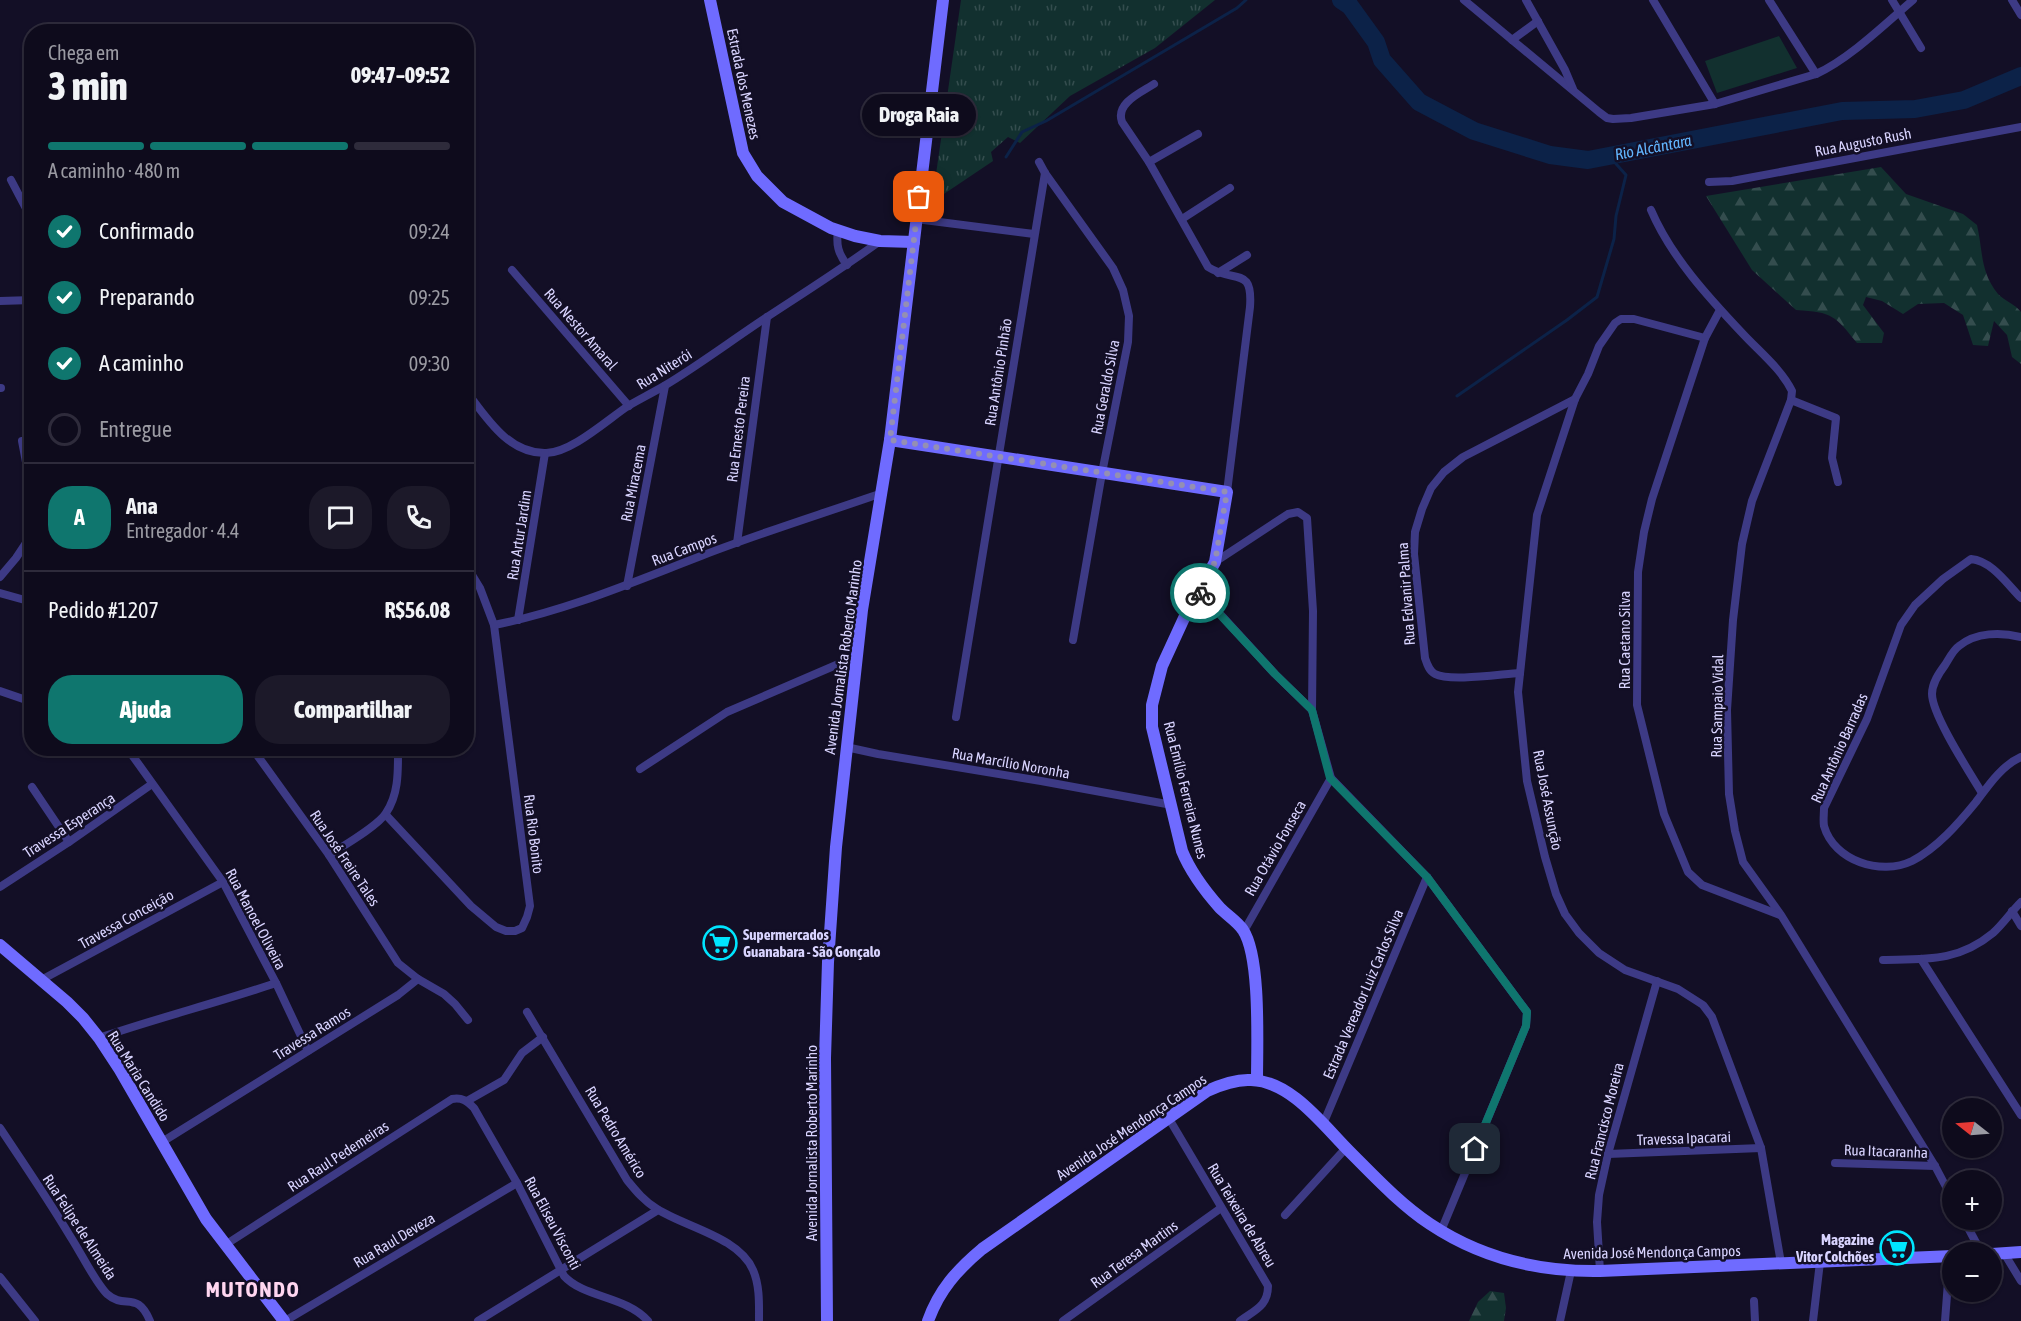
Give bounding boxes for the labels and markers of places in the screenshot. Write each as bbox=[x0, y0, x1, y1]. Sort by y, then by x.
callout: Droga Raia bbox=[862, 95, 976, 137]
pin bbox=[893, 171, 944, 222]
supermarket icon: Supermercados Guanabara - São Gonçalo bbox=[702, 925, 738, 961]
place label: Supermercados Guanabara - São Gonçalo bbox=[743, 926, 881, 960]
pin bbox=[1449, 1123, 1500, 1174]
supermarket icon: Magazine Vitor Colchões bbox=[1879, 1230, 1915, 1266]
place label: Magazine Vitor Colchões bbox=[1795, 1231, 1875, 1265]

